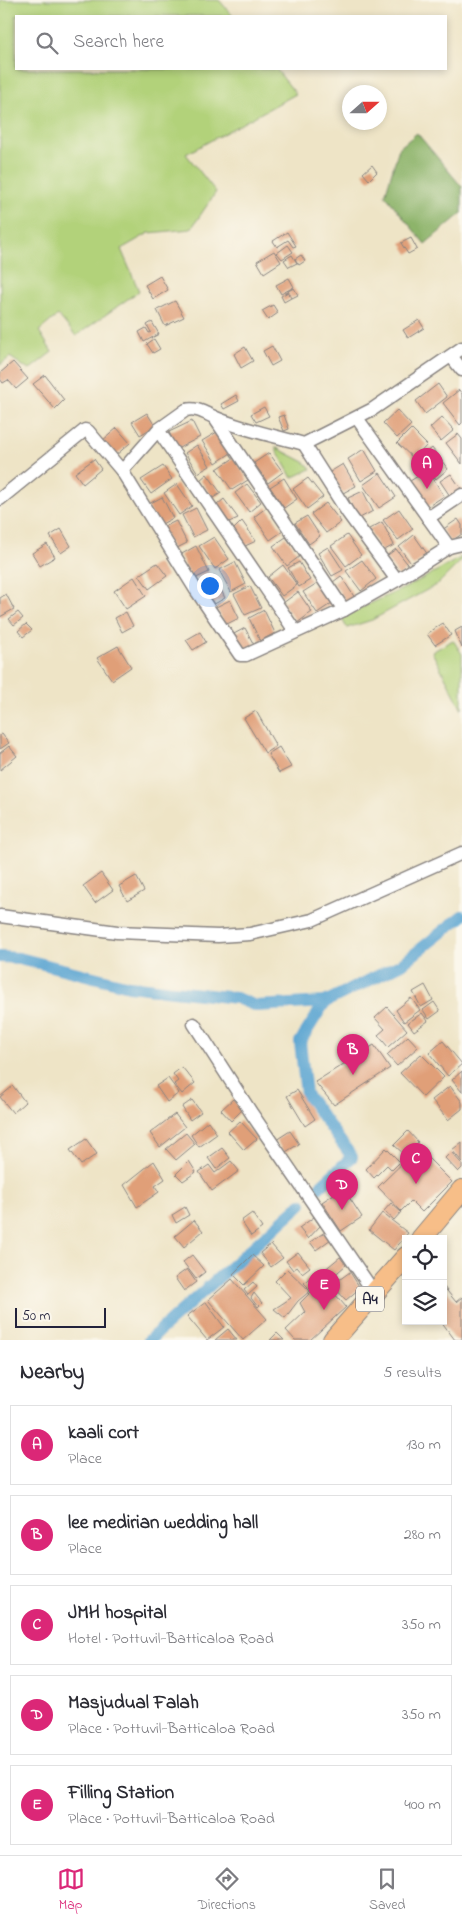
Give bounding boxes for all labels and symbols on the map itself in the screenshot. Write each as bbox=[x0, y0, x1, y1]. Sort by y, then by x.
north arrow bbox=[342, 85, 387, 130]
pin: A bbox=[411, 448, 443, 489]
your location bbox=[197, 573, 223, 599]
pin: B bbox=[337, 1034, 369, 1075]
pin: C bbox=[400, 1143, 432, 1184]
pin: D bbox=[326, 1169, 358, 1210]
pin: E bbox=[308, 1269, 340, 1310]
road number: A4 bbox=[356, 1286, 384, 1312]
scale bar bbox=[15, 1305, 106, 1328]

